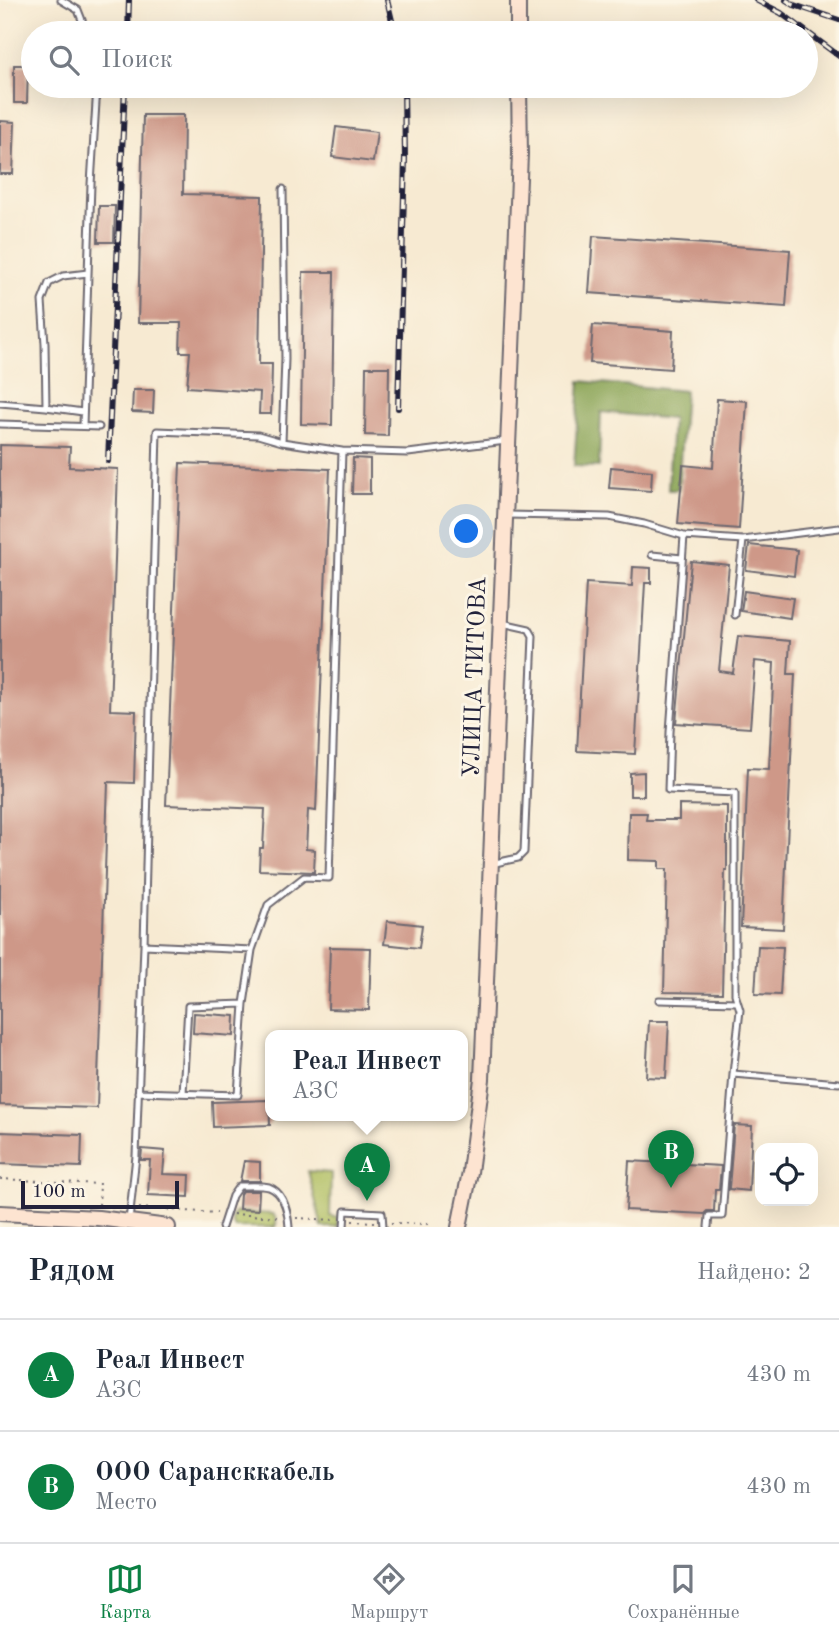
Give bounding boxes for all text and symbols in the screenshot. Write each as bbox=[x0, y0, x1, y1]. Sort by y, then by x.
search box bbox=[21, 21, 818, 98]
icon: search bbox=[45, 41, 83, 79]
text: Поиск bbox=[101, 47, 173, 73]
your location bbox=[449, 514, 483, 548]
street label: УЛИЦА ТИТОВА bbox=[460, 576, 492, 778]
popup bbox=[265, 1030, 468, 1121]
text: Реал Инвест bbox=[292, 1049, 441, 1075]
text: АЗС bbox=[292, 1080, 338, 1103]
pin: B bbox=[648, 1130, 694, 1188]
pin: A bbox=[344, 1143, 390, 1201]
map controls bbox=[755, 1143, 818, 1206]
button: locate bbox=[755, 1143, 818, 1206]
scale bar bbox=[21, 1178, 178, 1210]
text: 100 m bbox=[32, 1183, 85, 1202]
text: Рядом bbox=[28, 1257, 115, 1287]
text: Найдено: 2 bbox=[697, 1261, 811, 1284]
text: Реал Инвест bbox=[95, 1348, 245, 1374]
text: A bbox=[42, 1363, 60, 1386]
text: 430 m bbox=[746, 1363, 811, 1386]
text: АЗС bbox=[95, 1379, 142, 1402]
text: ООО Сарансккабель bbox=[95, 1460, 335, 1486]
text: B bbox=[43, 1475, 59, 1498]
text: 430 m bbox=[746, 1475, 811, 1498]
text: Место bbox=[95, 1491, 157, 1514]
tab: Карта bbox=[100, 1560, 151, 1625]
tab: Маршрут bbox=[350, 1560, 428, 1625]
tab: Сохранённые bbox=[627, 1560, 739, 1625]

